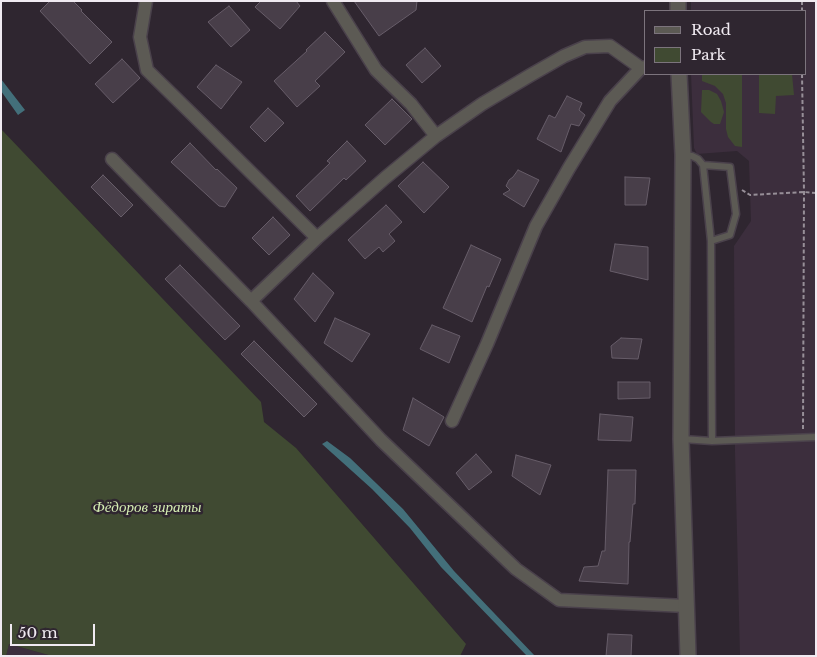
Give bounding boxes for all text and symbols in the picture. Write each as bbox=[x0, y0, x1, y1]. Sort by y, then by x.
legend bbox=[644, 10, 807, 75]
text: Road bbox=[691, 20, 731, 39]
text: Park bbox=[691, 45, 726, 64]
park label: Фёдоров зираты bbox=[93, 499, 201, 517]
scale bar bbox=[12, 614, 98, 646]
text: 50 m bbox=[18, 623, 58, 642]

